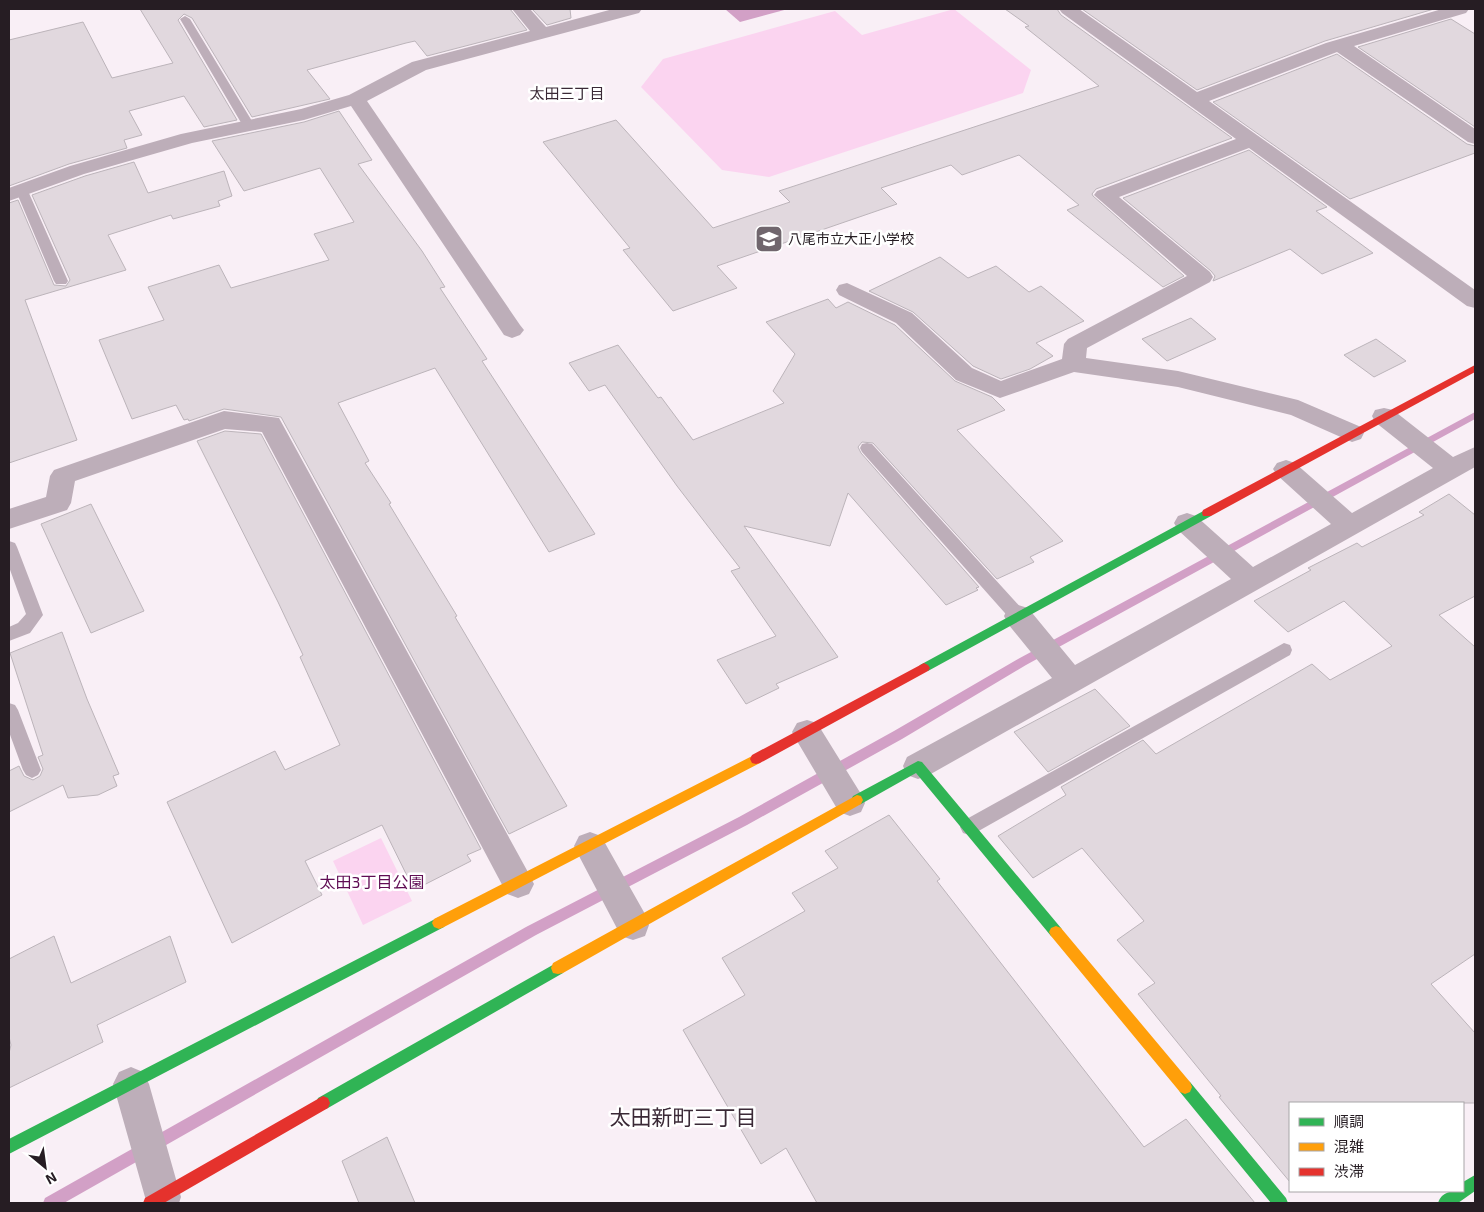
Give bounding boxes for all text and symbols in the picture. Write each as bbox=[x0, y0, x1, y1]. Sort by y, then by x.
district label: 太田三丁目 bbox=[529, 84, 605, 102]
school or university icon: 八尾市立大正小学校 bbox=[754, 224, 784, 254]
place label: 八尾市立大正小学校 bbox=[788, 230, 914, 247]
park label: 太田3丁目公園 bbox=[320, 872, 424, 891]
legend bbox=[1289, 1102, 1464, 1192]
district label: 太田新町三丁目 bbox=[610, 1104, 757, 1129]
text: 順調 bbox=[1334, 1112, 1364, 1130]
text: 混雑 bbox=[1334, 1137, 1364, 1155]
north arrow bbox=[20, 1142, 70, 1192]
text: 渋滞 bbox=[1334, 1162, 1364, 1180]
text: N bbox=[43, 1169, 60, 1189]

